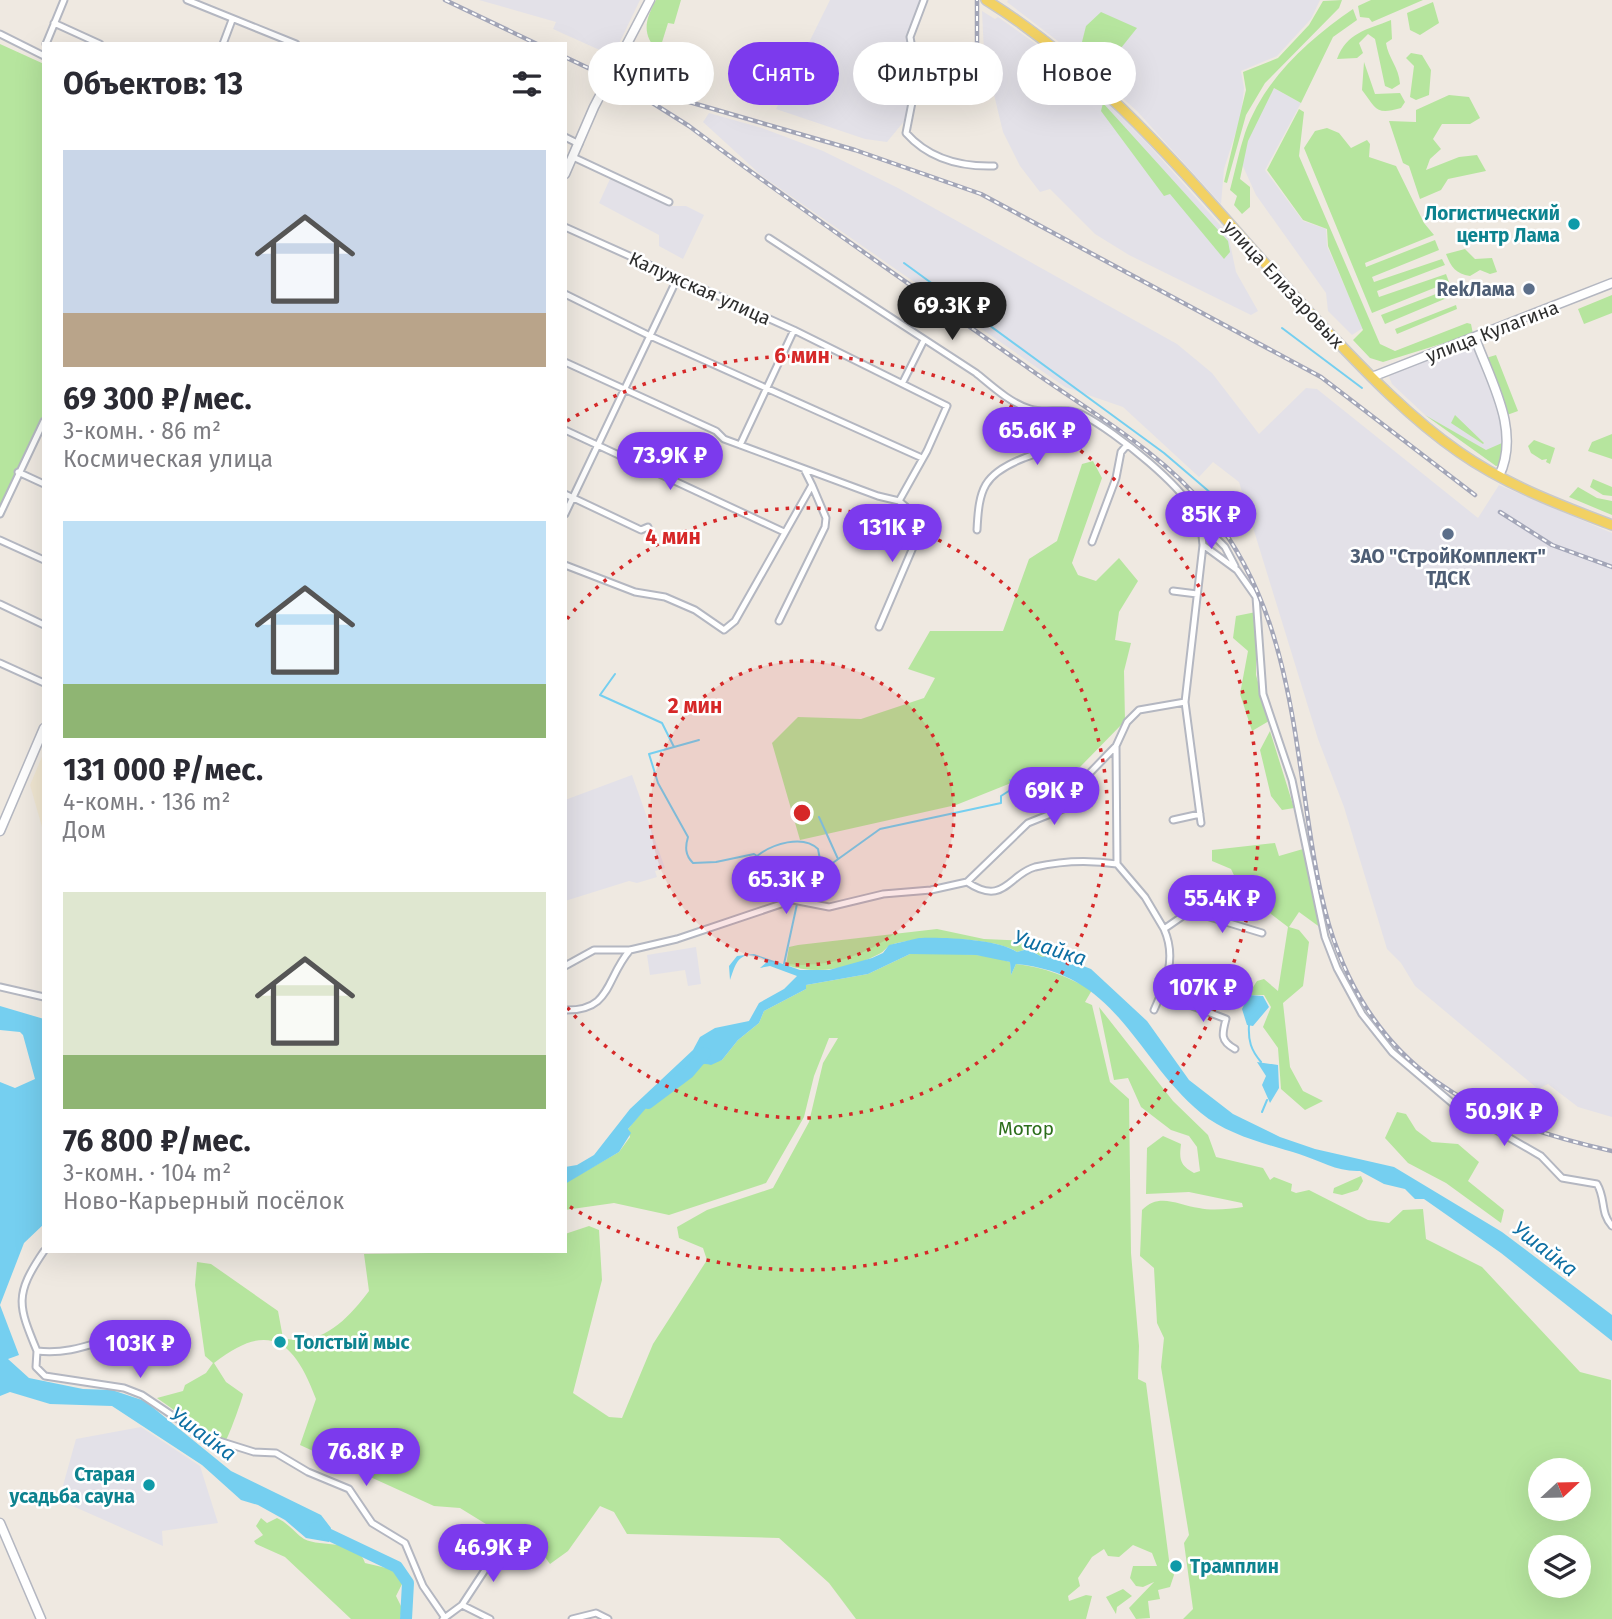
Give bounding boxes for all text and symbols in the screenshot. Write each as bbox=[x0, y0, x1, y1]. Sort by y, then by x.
chip: Купить bbox=[588, 42, 714, 105]
chip: Снять bbox=[728, 42, 839, 105]
chip: Фильтры bbox=[853, 42, 1003, 105]
chip: Новое bbox=[1017, 42, 1136, 105]
icon: filters bbox=[508, 65, 546, 103]
text: Объектов: 13 bbox=[63, 66, 243, 102]
icon: home bbox=[242, 196, 368, 322]
place label: Логистический центр Лама bbox=[1425, 202, 1560, 247]
street label: улица Елизаровых bbox=[1218, 216, 1349, 354]
marker: Логистический центр Лама bbox=[1566, 216, 1582, 232]
street label: Калужская улица bbox=[625, 247, 774, 330]
place label: RekЛама bbox=[1437, 278, 1515, 301]
marker: RekЛама bbox=[1521, 281, 1537, 297]
pin: 69.3K ₽ bbox=[887, 282, 1017, 342]
text: 69.3K ₽ bbox=[913, 291, 991, 319]
street label: улица Кулагина bbox=[1422, 296, 1562, 367]
text: 6 мин bbox=[774, 343, 830, 369]
text: 69 300 ₽/мес. bbox=[63, 381, 252, 417]
pin: 65.6K ₽ bbox=[972, 407, 1102, 467]
text: 65.6K ₽ bbox=[998, 416, 1076, 444]
text: 3-комн. · 86 m² bbox=[63, 417, 221, 445]
pin: 73.9K ₽ bbox=[605, 433, 735, 492]
text: 73.9K ₽ bbox=[633, 441, 707, 469]
text: Космическая улица bbox=[63, 445, 273, 473]
pin: 85K ₽ bbox=[1162, 491, 1260, 551]
text: 85K ₽ bbox=[1181, 500, 1241, 528]
pin: 131K ₽ bbox=[835, 504, 949, 564]
text: 131K ₽ bbox=[859, 513, 925, 541]
text: 4 мин bbox=[645, 524, 701, 550]
marker: ЗАО "СтройКомплект" ТДСК bbox=[1440, 526, 1456, 542]
place label: ЗАО "СтройКомплект" ТДСК bbox=[1349, 545, 1546, 590]
icon: home bbox=[242, 567, 368, 693]
text: 2 мин bbox=[668, 693, 722, 719]
text: 131 000 ₽/мес. bbox=[63, 752, 263, 788]
pin: 69K ₽ bbox=[1005, 768, 1103, 827]
text: 69K ₽ bbox=[1024, 776, 1084, 804]
text: 4-комн. · 136 m² bbox=[63, 788, 231, 816]
centre of rings bbox=[790, 801, 814, 825]
text: Дом bbox=[63, 816, 106, 844]
pin: 65.3K ₽ bbox=[721, 856, 851, 916]
text: 65.3K ₽ bbox=[748, 865, 824, 893]
pin: 55.4K ₽ bbox=[1157, 876, 1287, 935]
text: 55.4K ₽ bbox=[1184, 884, 1260, 912]
water label: Ушайка bbox=[1010, 924, 1090, 972]
icon: home bbox=[242, 938, 368, 1064]
pin: 107K ₽ bbox=[1146, 964, 1260, 1024]
text: 107K ₽ bbox=[1169, 973, 1237, 1001]
pin: 50.9K ₽ bbox=[1439, 1088, 1569, 1148]
text: 50.9K ₽ bbox=[1465, 1097, 1543, 1125]
park label: Мотор bbox=[998, 1117, 1054, 1140]
text: 76 800 ₽/мес. bbox=[63, 1123, 251, 1159]
text: 3-комн. · 104 m² bbox=[63, 1159, 231, 1187]
text: Ново-Карьерный посёлок bbox=[63, 1187, 344, 1215]
water label: Ушайка bbox=[1507, 1216, 1583, 1282]
pin: 103K ₽ bbox=[83, 1320, 197, 1380]
text: 103K ₽ bbox=[105, 1329, 175, 1357]
place label: Толстый мыс bbox=[294, 1331, 410, 1354]
marker: Толстый мыс bbox=[272, 1334, 288, 1350]
water label: Ушайка bbox=[165, 1401, 241, 1467]
pin: 76.8K ₽ bbox=[301, 1428, 431, 1488]
text: 76.8K ₽ bbox=[328, 1437, 404, 1465]
north arrow bbox=[1528, 1458, 1591, 1521]
map controls bbox=[1528, 1458, 1591, 1598]
place label: Старая усадьба сауна bbox=[8, 1463, 135, 1508]
marker: Старая усадьба сауна bbox=[141, 1477, 157, 1493]
pin: 46.9K ₽ bbox=[428, 1524, 558, 1584]
text: 46.9K ₽ bbox=[454, 1533, 532, 1561]
button: layers bbox=[1528, 1535, 1591, 1598]
place label: Трамплин bbox=[1190, 1555, 1279, 1578]
marker: Трамплин bbox=[1168, 1558, 1184, 1574]

